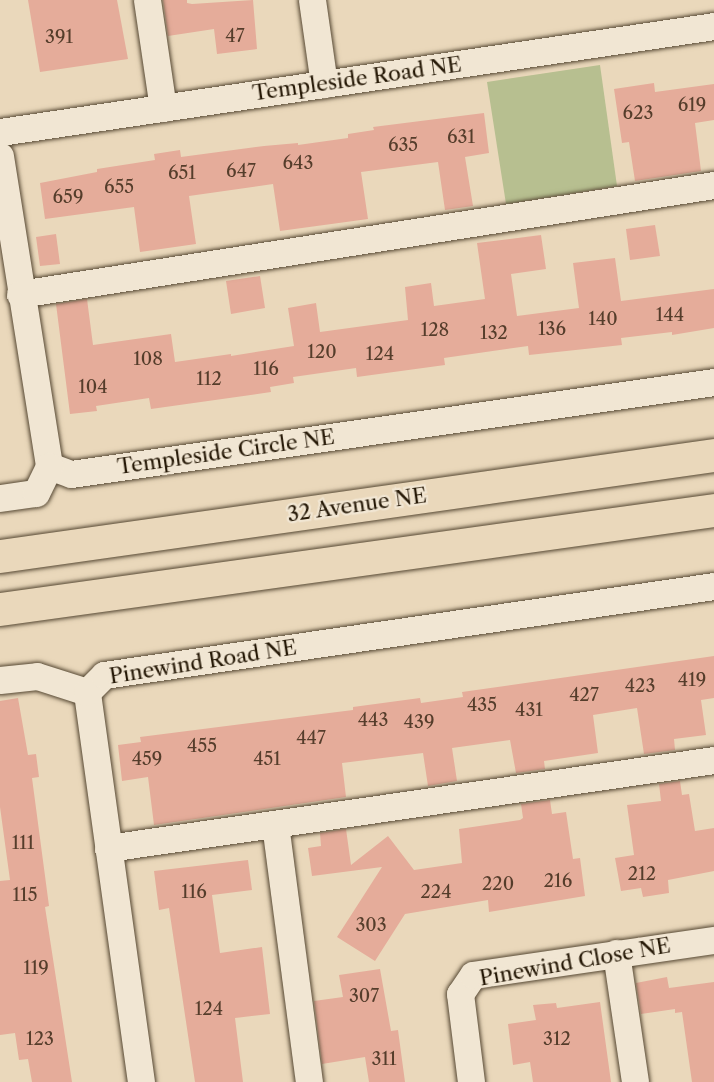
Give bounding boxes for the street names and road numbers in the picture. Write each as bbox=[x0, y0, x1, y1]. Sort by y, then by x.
street label: Templeside Road NE bbox=[251, 52, 463, 106]
street label: Templeside Circle NE bbox=[116, 424, 336, 480]
street label: 32 Avenue NE bbox=[285, 483, 429, 527]
street label: Pinewind Road NE bbox=[107, 635, 299, 689]
street label: Pinewind Close NE bbox=[477, 933, 673, 991]

